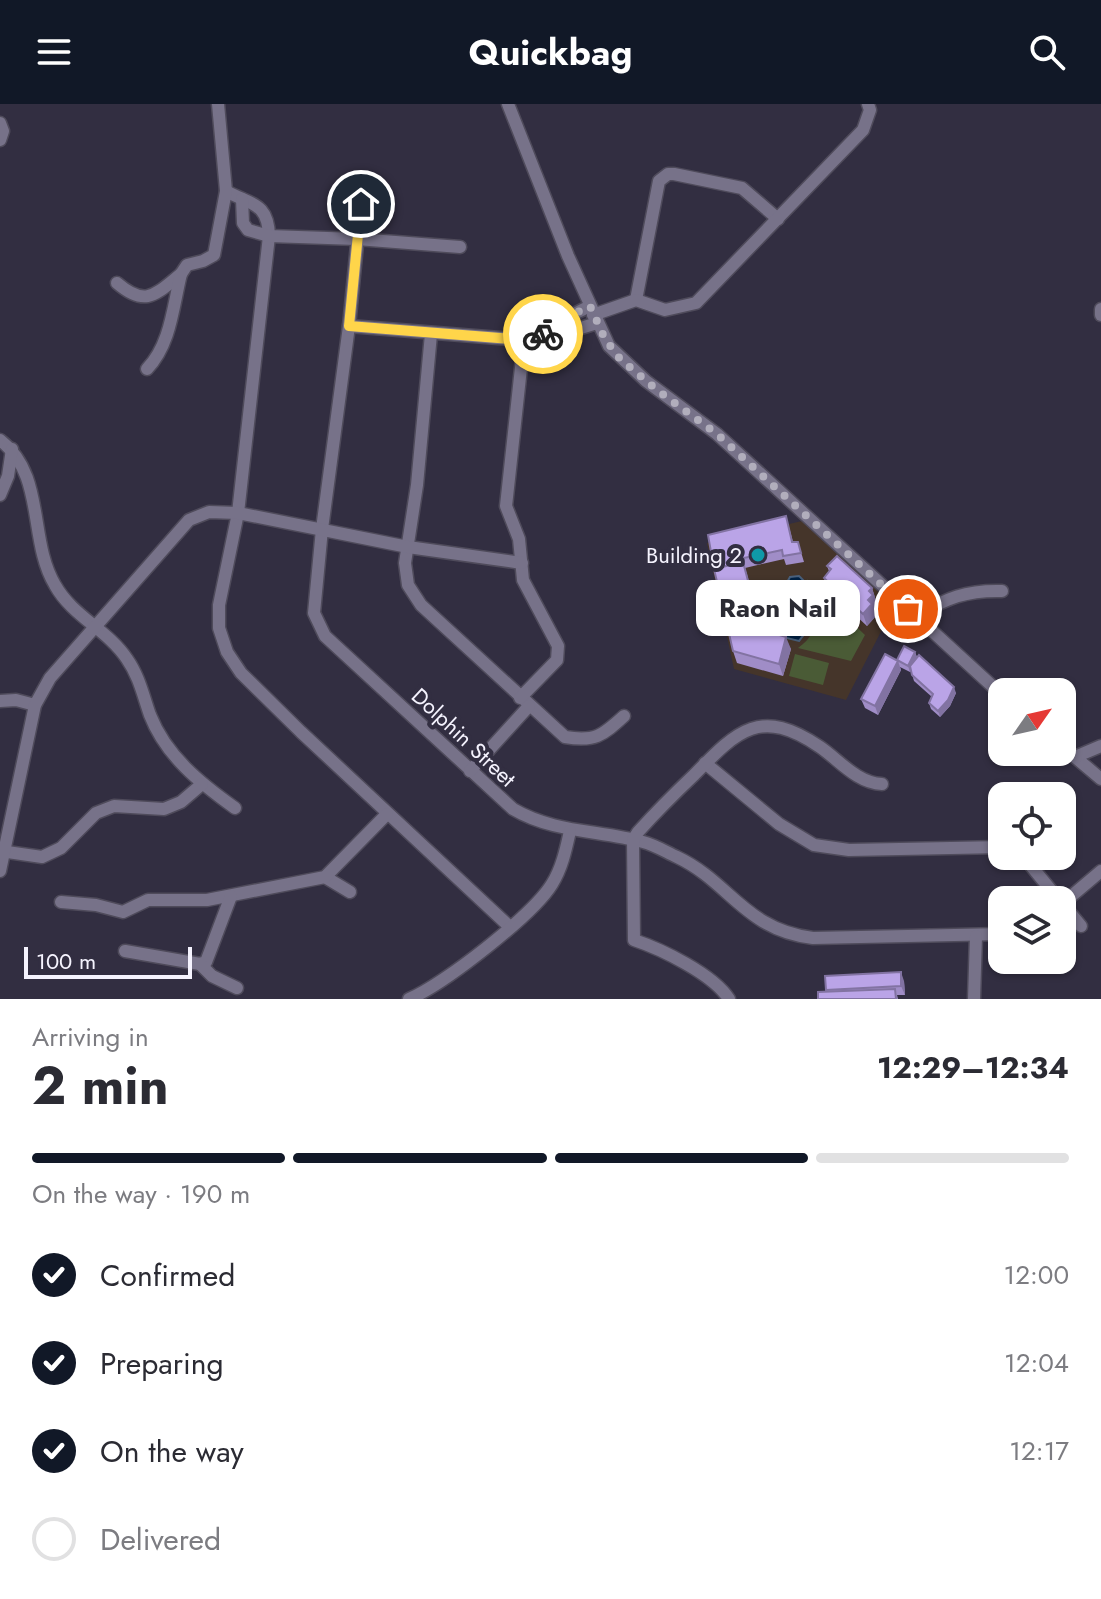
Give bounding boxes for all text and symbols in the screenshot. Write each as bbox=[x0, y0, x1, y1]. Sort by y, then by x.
text: Quickbag bbox=[469, 26, 632, 78]
icon: menu bbox=[32, 30, 76, 74]
icon: search bbox=[1025, 30, 1069, 74]
pin bbox=[327, 170, 395, 238]
icon: home bbox=[339, 182, 383, 226]
courier bbox=[503, 294, 583, 374]
icon: bike bbox=[521, 312, 565, 356]
place label: Building 2 bbox=[646, 539, 742, 571]
marker: Building 2 bbox=[749, 546, 767, 564]
pin bbox=[874, 575, 942, 643]
callout: Raon Nail bbox=[696, 581, 860, 637]
icon: bag bbox=[886, 587, 930, 631]
text: Raon Nail bbox=[719, 589, 837, 627]
north arrow bbox=[988, 678, 1076, 766]
map controls bbox=[988, 678, 1076, 974]
street label: Dolphin Street bbox=[405, 680, 524, 794]
button: locate bbox=[988, 782, 1076, 870]
button: layers bbox=[988, 886, 1076, 974]
scale bar bbox=[24, 943, 192, 979]
text: 100 m bbox=[36, 945, 96, 977]
text: Arriving in bbox=[32, 1018, 149, 1056]
text: 12:29–12:34 bbox=[877, 1046, 1069, 1089]
text: 2 min bbox=[32, 1048, 169, 1124]
text: On the way · 190 m bbox=[32, 1175, 250, 1213]
icon: check bbox=[32, 1253, 76, 1297]
text: Confirmed bbox=[100, 1254, 235, 1297]
text: 12:00 bbox=[1004, 1256, 1069, 1294]
icon: check bbox=[32, 1341, 76, 1385]
text: Preparing bbox=[100, 1342, 224, 1385]
text: 12:04 bbox=[1004, 1344, 1069, 1382]
icon: check bbox=[32, 1429, 76, 1473]
text: On the way bbox=[100, 1430, 244, 1473]
text: 12:17 bbox=[1009, 1432, 1069, 1470]
text: Delivered bbox=[100, 1518, 221, 1561]

